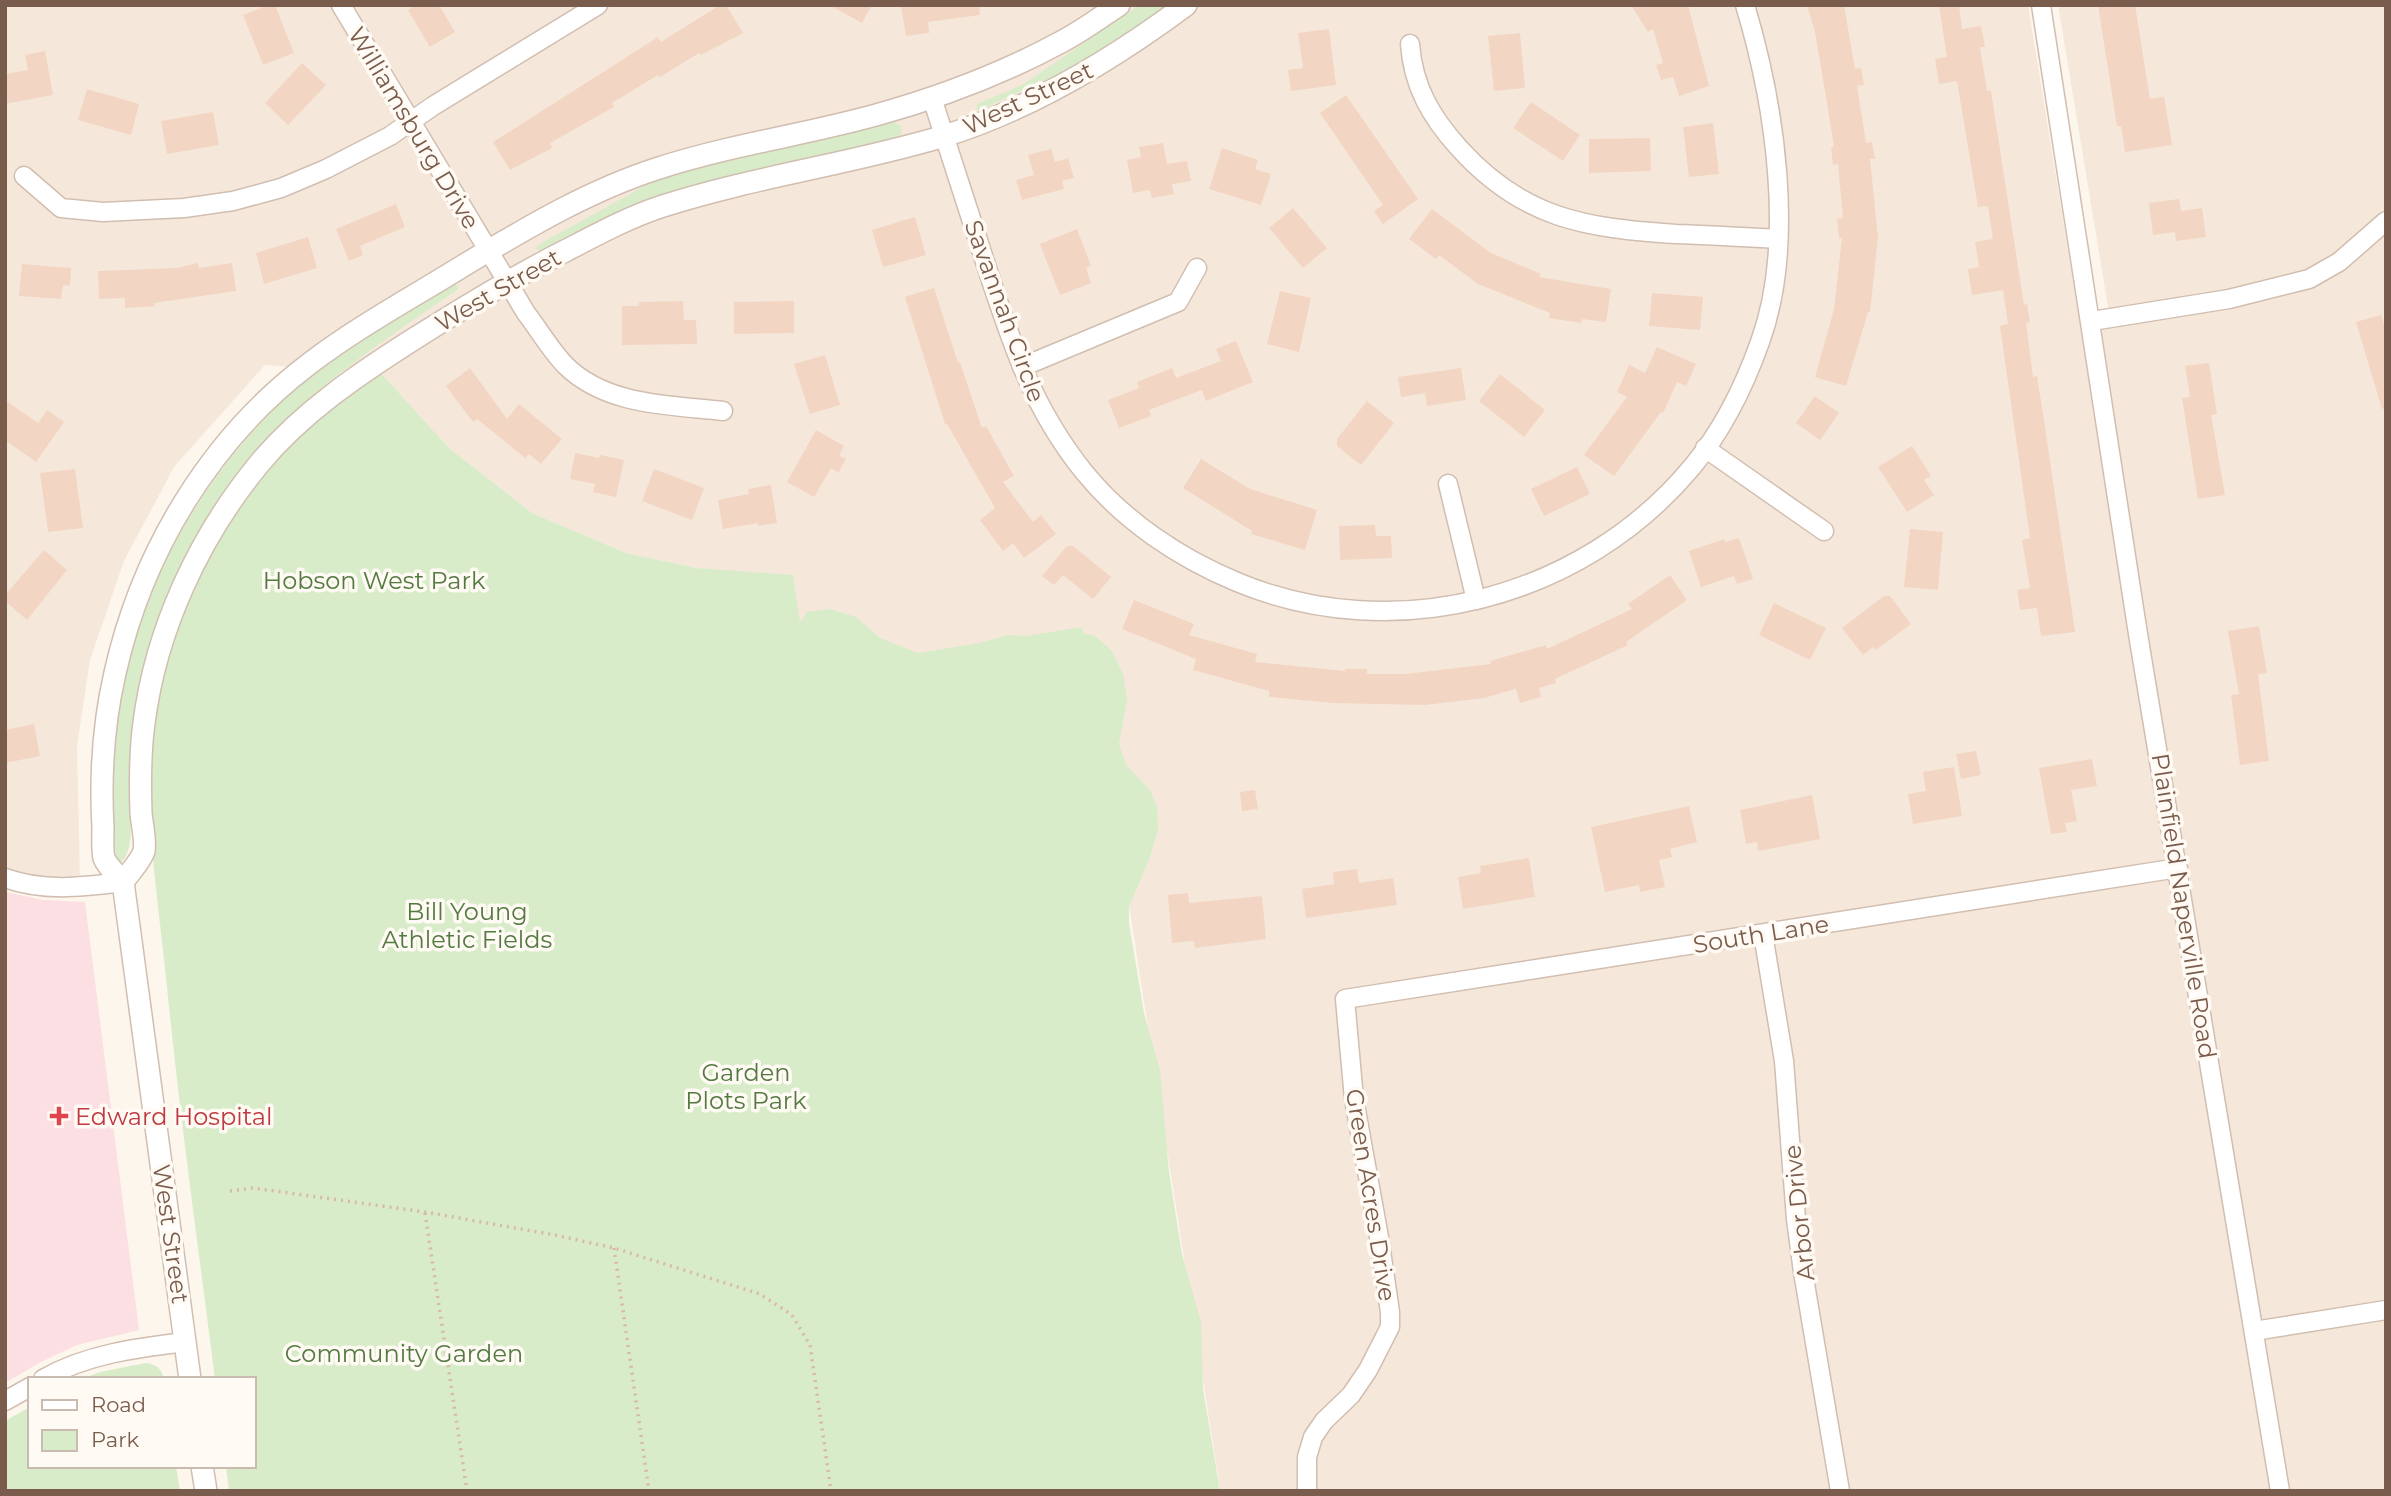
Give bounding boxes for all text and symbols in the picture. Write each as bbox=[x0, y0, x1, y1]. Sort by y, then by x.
street label: Williamsburg Drive bbox=[342, 22, 486, 234]
street label: West Street bbox=[958, 55, 1098, 141]
street label: Savannah Circle bbox=[959, 216, 1051, 406]
street label: West Street bbox=[430, 242, 566, 338]
park label: Hobson West Park bbox=[263, 566, 486, 595]
street label: Plainfield Naperville Road bbox=[2146, 751, 2222, 1061]
park label: Bill Young Athletic Fields bbox=[382, 897, 552, 954]
street label: South Lane bbox=[1691, 909, 1831, 959]
park label: Garden Plots Park bbox=[685, 1058, 807, 1115]
street label: Green Acres Drive bbox=[1340, 1087, 1402, 1303]
place label: Edward Hospital bbox=[75, 1102, 272, 1131]
marker: Edward Hospital bbox=[49, 1106, 69, 1126]
street label: Arbor Drive bbox=[1777, 1143, 1821, 1283]
street label: West Street bbox=[147, 1163, 195, 1306]
park label: Community Garden bbox=[285, 1339, 523, 1368]
legend bbox=[28, 1377, 256, 1468]
text: Road bbox=[91, 1392, 146, 1417]
text: Park bbox=[91, 1427, 139, 1452]

